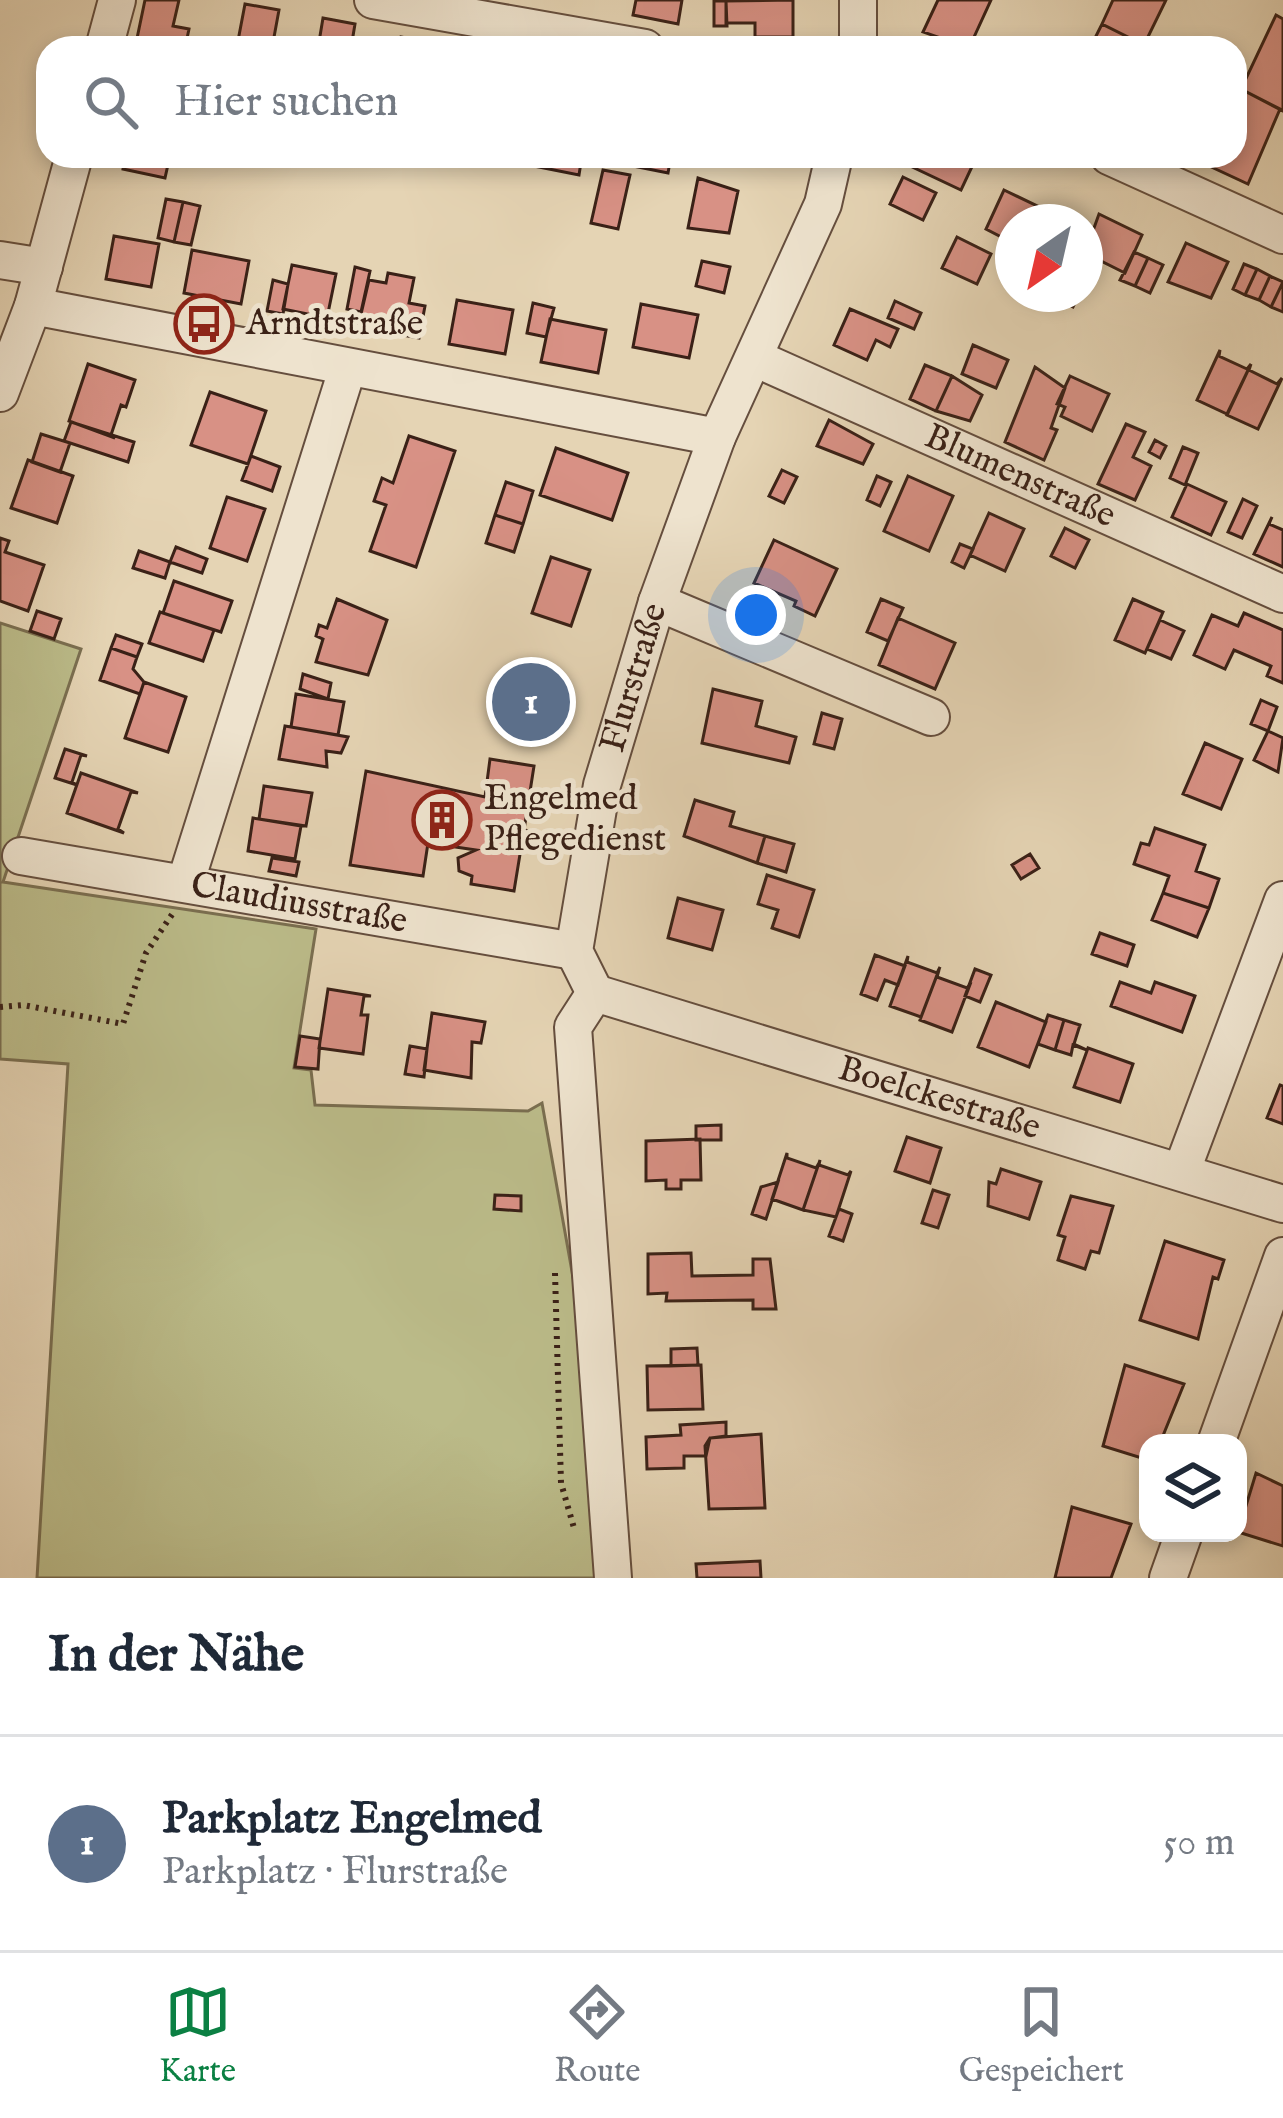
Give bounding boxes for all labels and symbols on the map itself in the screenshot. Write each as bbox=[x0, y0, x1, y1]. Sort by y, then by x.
north arrow bbox=[995, 204, 1103, 312]
bus stop icon: Arndtstraße bbox=[173, 293, 235, 355]
place label: Arndtstraße bbox=[245, 301, 423, 347]
street label: Blumenstraße bbox=[917, 414, 1123, 539]
your location bbox=[726, 585, 786, 645]
street label: Flurstraße bbox=[590, 598, 678, 758]
pin: 1 bbox=[492, 657, 570, 747]
place label: Engelmed Pflegedienst bbox=[484, 776, 666, 863]
building icon: Engelmed Pflegedienst bbox=[411, 789, 473, 851]
street label: Claudiusstraße bbox=[187, 863, 411, 945]
street label: Boelckestraße bbox=[832, 1046, 1046, 1151]

